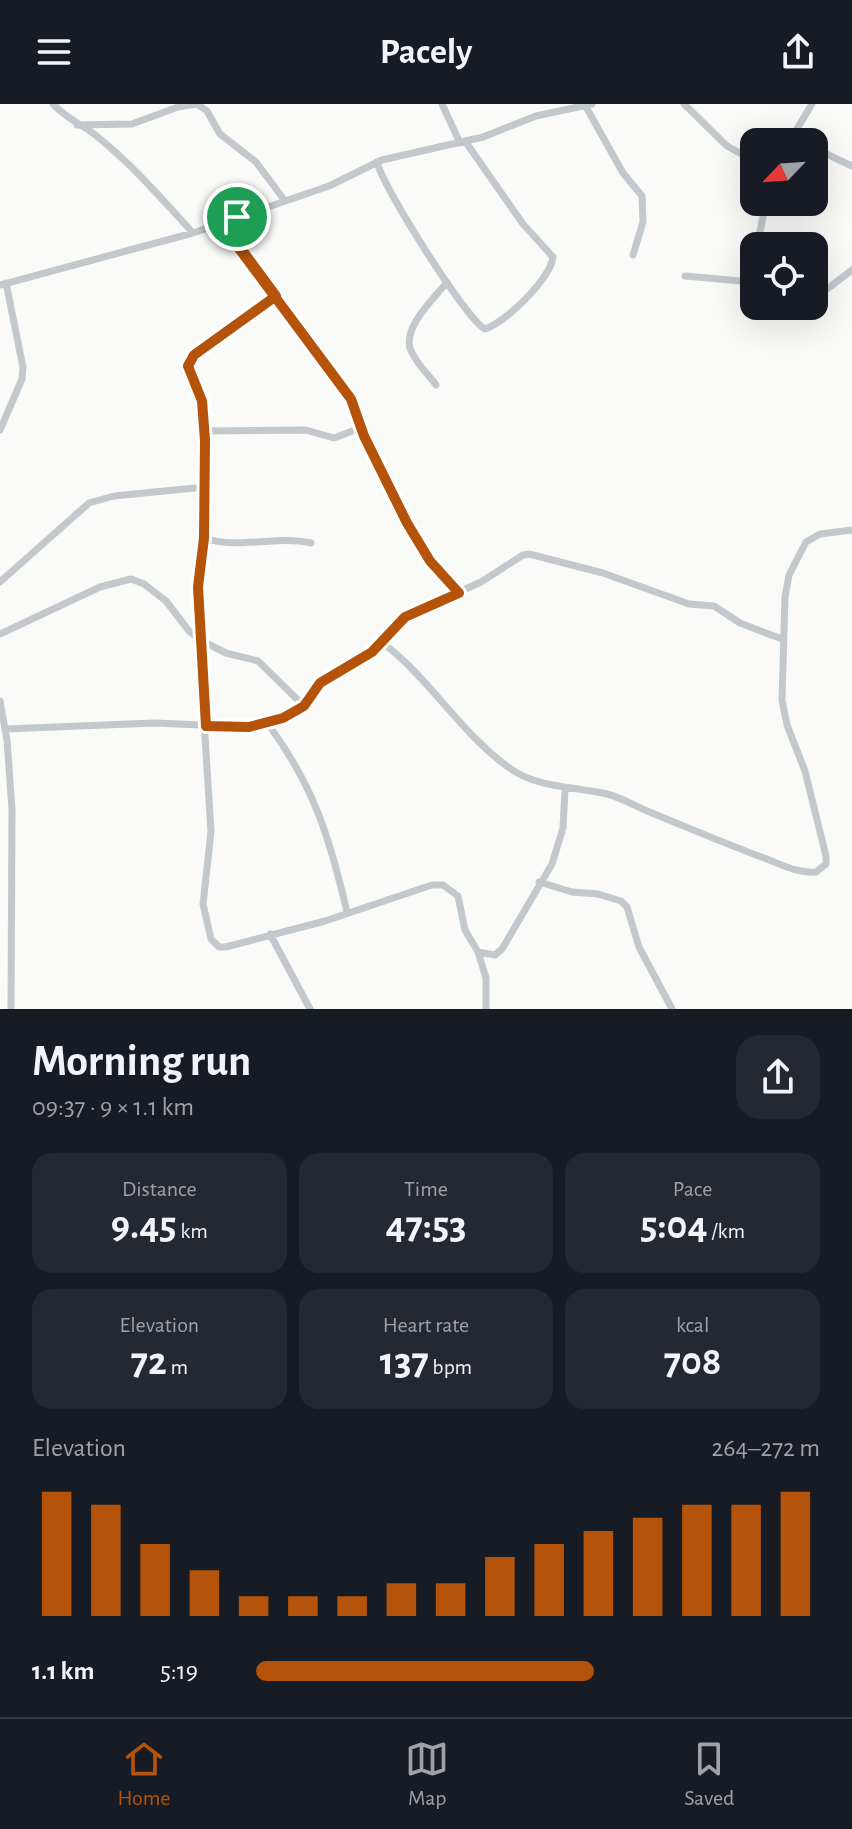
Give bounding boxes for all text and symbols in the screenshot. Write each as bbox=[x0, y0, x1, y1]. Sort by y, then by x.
icon: menu bbox=[32, 30, 76, 74]
icon: share bbox=[776, 30, 820, 74]
text: Pacely bbox=[380, 34, 472, 70]
north arrow bbox=[740, 128, 828, 216]
map controls bbox=[740, 128, 828, 320]
pin bbox=[203, 183, 271, 251]
icon: arrive bbox=[215, 195, 259, 239]
button: locate bbox=[740, 232, 828, 320]
button: share bbox=[736, 1035, 820, 1119]
text: Morning run bbox=[32, 1040, 251, 1084]
text: 09:37 · 9 × 1.1 km bbox=[32, 1094, 194, 1120]
text: Distance bbox=[122, 1178, 197, 1200]
text: Time bbox=[404, 1178, 448, 1200]
text: Pace bbox=[673, 1178, 712, 1200]
text: 9.45 bbox=[111, 1206, 177, 1246]
text: 47:53 bbox=[385, 1206, 467, 1246]
text: 5:04 bbox=[640, 1206, 708, 1246]
text: km bbox=[177, 1220, 208, 1242]
text: /km bbox=[708, 1220, 745, 1242]
text: Elevation bbox=[120, 1314, 199, 1336]
text: Heart rate bbox=[383, 1314, 469, 1336]
text: kcal bbox=[676, 1314, 709, 1336]
text: 72 bbox=[131, 1342, 167, 1382]
text: 137 bbox=[380, 1342, 429, 1382]
text: 708 bbox=[664, 1342, 722, 1382]
text: m bbox=[167, 1356, 188, 1378]
text: bpm bbox=[429, 1356, 472, 1378]
text: Elevation bbox=[32, 1435, 126, 1461]
text: 264–272 m bbox=[711, 1435, 820, 1461]
text: 1.1 km bbox=[32, 1658, 94, 1684]
text: 5:19 bbox=[160, 1658, 198, 1684]
tab: Home bbox=[117, 1737, 170, 1811]
tab: Map bbox=[405, 1737, 449, 1811]
tab: Saved bbox=[684, 1737, 735, 1811]

